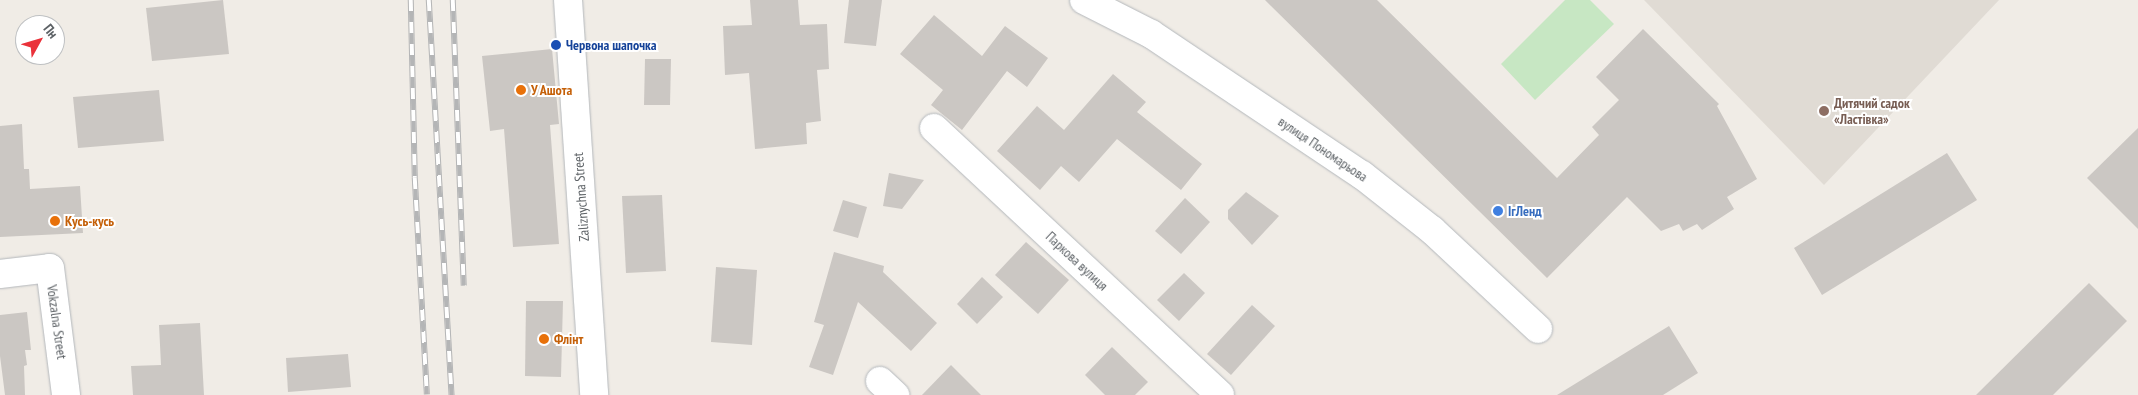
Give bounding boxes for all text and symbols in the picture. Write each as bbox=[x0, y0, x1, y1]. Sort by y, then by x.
north arrow bbox=[15, 15, 65, 65]
text: Пн bbox=[40, 20, 62, 42]
place label: Червона шапочка bbox=[566, 37, 657, 53]
marker: Червона шапочка bbox=[550, 39, 562, 51]
place label: У Ашота bbox=[531, 82, 573, 98]
marker: У Ашота bbox=[515, 84, 527, 96]
place label: Дитячий садок «Ластівка» bbox=[1834, 95, 1910, 128]
marker: Дитячий садок «Ластівка» bbox=[1818, 105, 1830, 117]
street label: вулиця Пономарьова bbox=[1275, 113, 1371, 185]
street label: Zaliznychna Street bbox=[570, 152, 592, 242]
place label: ІгЛенд bbox=[1508, 203, 1542, 219]
marker: ІгЛенд bbox=[1492, 205, 1504, 217]
place label: Кусь-кусь bbox=[65, 213, 114, 229]
marker: Кусь-кусь bbox=[49, 215, 61, 227]
street label: Паркова вулиця bbox=[1042, 228, 1112, 294]
street label: Vokzalna Street bbox=[43, 284, 71, 360]
place label: Флінт bbox=[554, 331, 583, 347]
marker: Флінт bbox=[538, 333, 550, 345]

